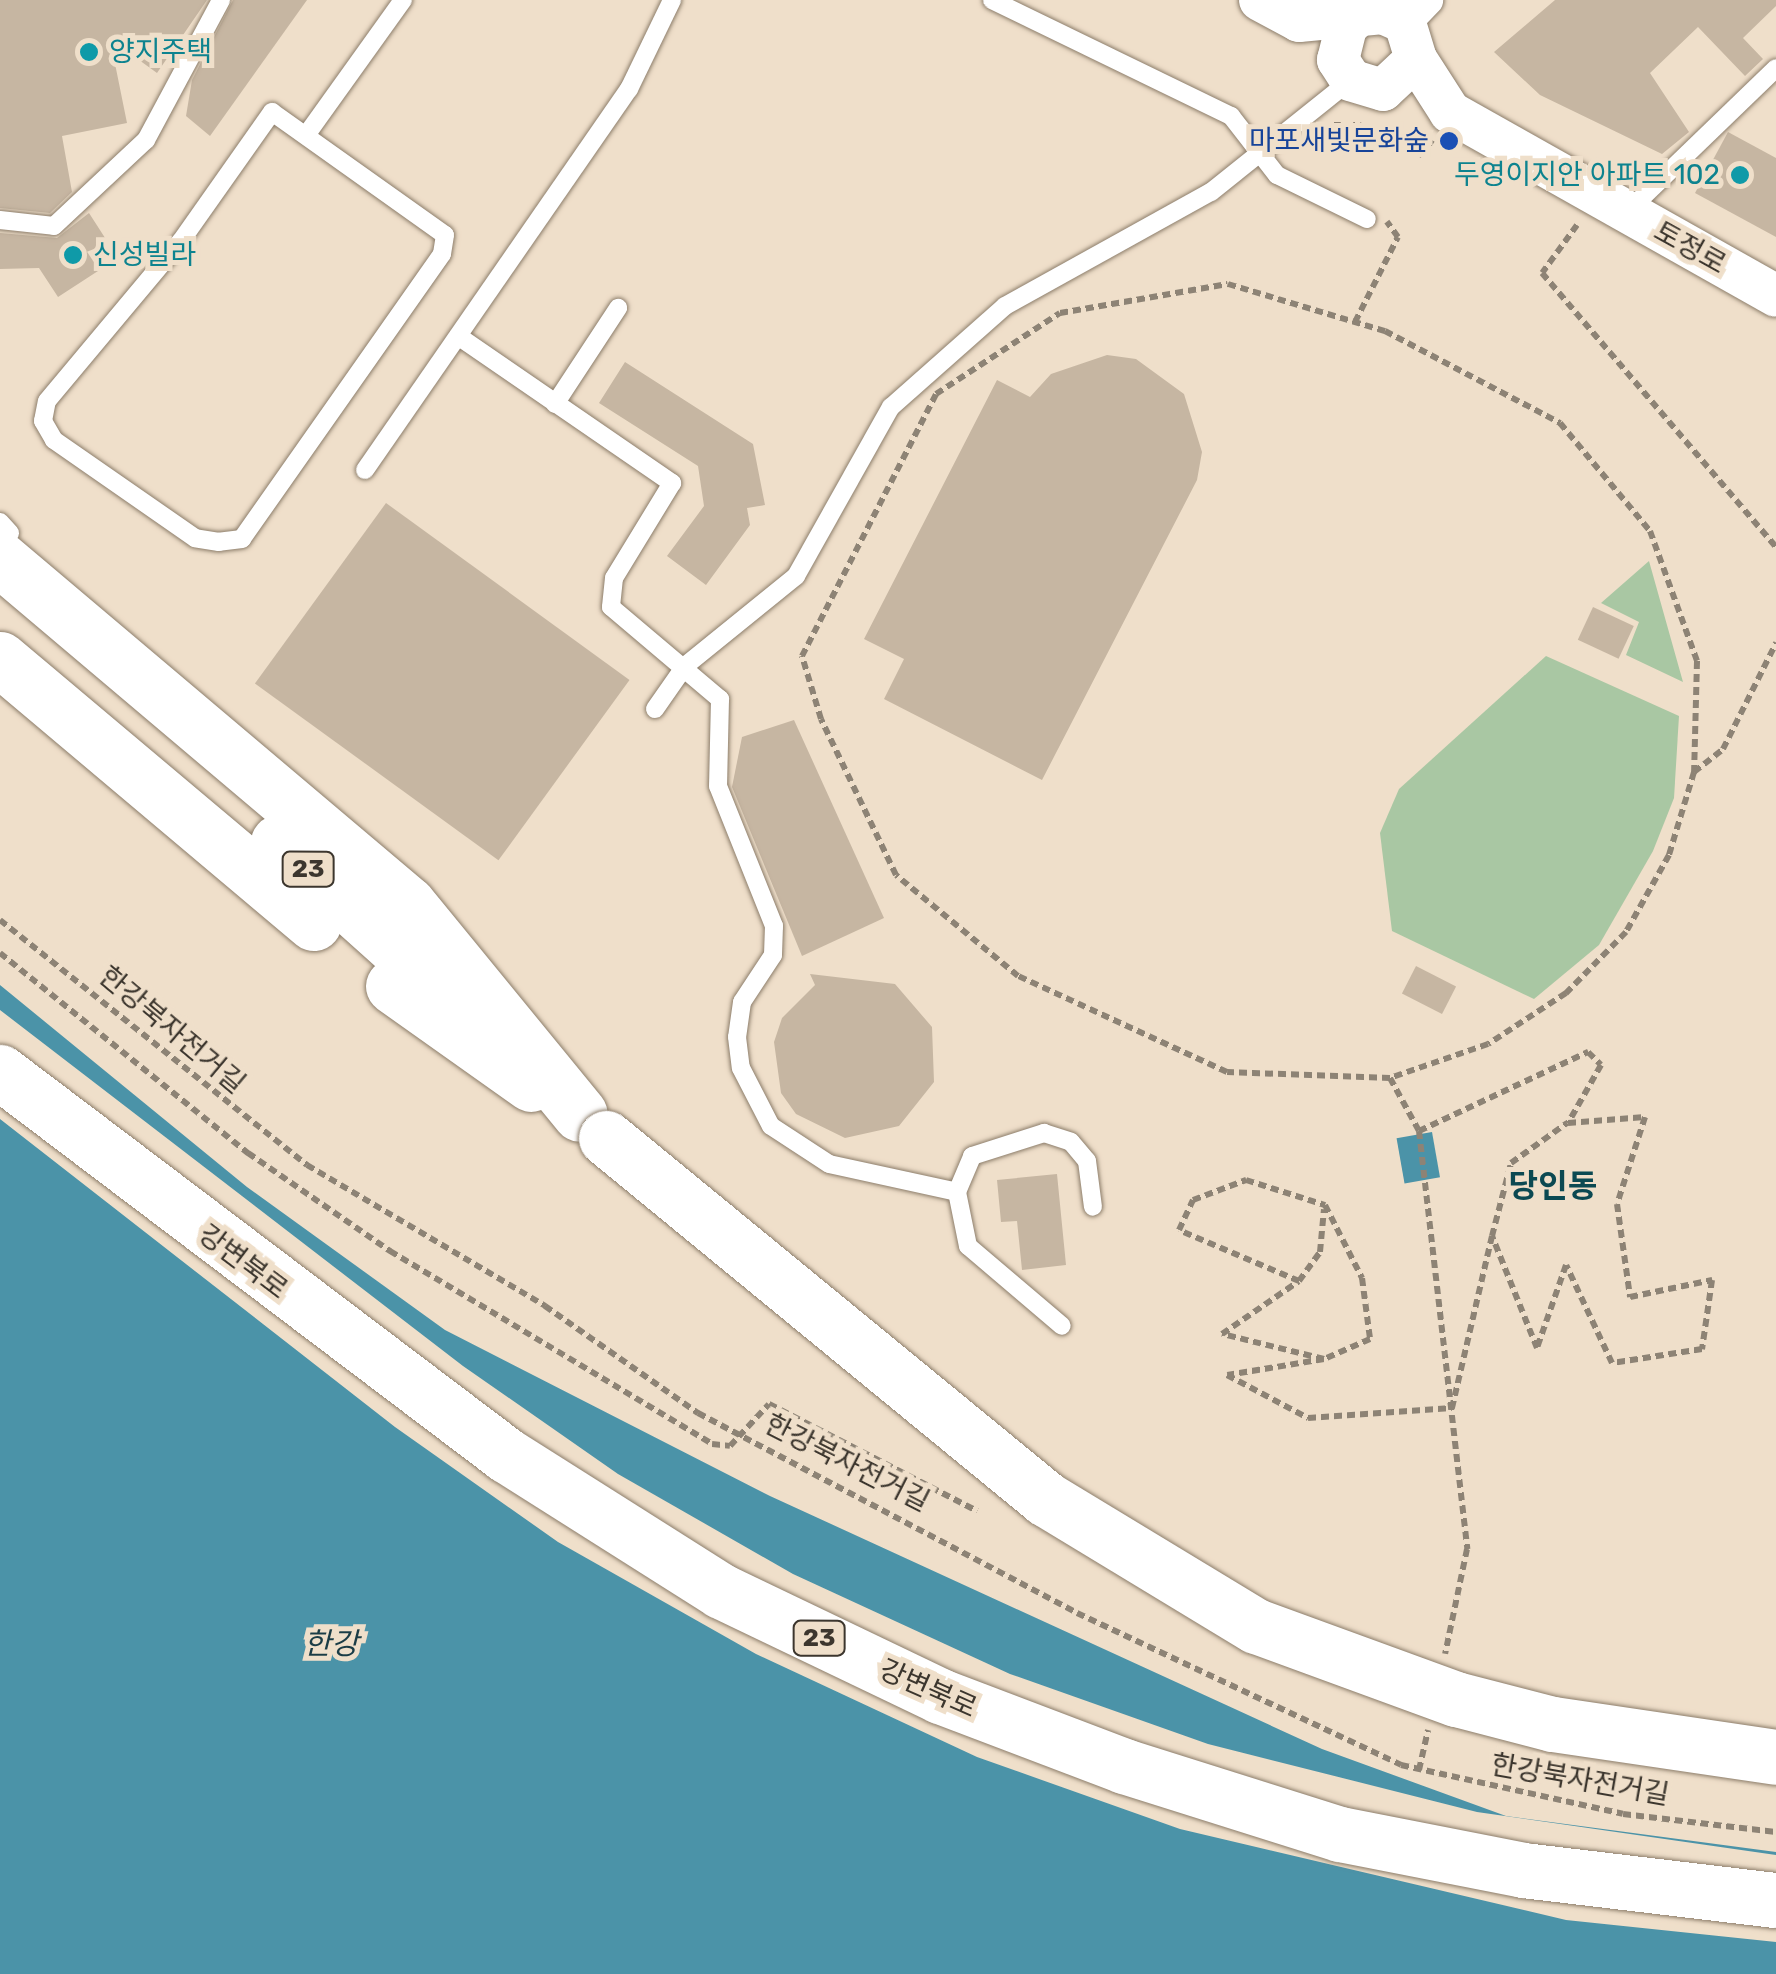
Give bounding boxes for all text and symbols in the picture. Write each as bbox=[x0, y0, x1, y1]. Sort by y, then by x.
place label: 양지주택 bbox=[109, 35, 212, 69]
marker: 양지주택 bbox=[78, 41, 100, 63]
place label: 마포새빛문화숲 bbox=[1249, 124, 1429, 158]
marker: 마포새빛문화숲 bbox=[1438, 130, 1460, 152]
place label: 두영이지안 아파트 102 bbox=[1454, 158, 1720, 192]
marker: 두영이지안 아파트 102 bbox=[1729, 164, 1751, 186]
street label: 토정로 bbox=[1648, 215, 1732, 281]
place label: 신성빌라 bbox=[93, 238, 196, 272]
marker: 신성빌라 bbox=[62, 244, 84, 266]
road number: 23 bbox=[280, 849, 336, 889]
street label: 한강북자전거길 bbox=[92, 959, 252, 1101]
district label: 당인동 bbox=[1509, 1167, 1597, 1205]
street label: 강변북로 bbox=[192, 1218, 294, 1306]
street label: 한강북자전거길 bbox=[759, 1407, 935, 1519]
road number: 23 bbox=[792, 1618, 846, 1658]
water label: 한강 bbox=[303, 1626, 359, 1662]
street label: 강변북로 bbox=[874, 1653, 982, 1725]
street label: 한강북자전거길 bbox=[1488, 1748, 1672, 1812]

